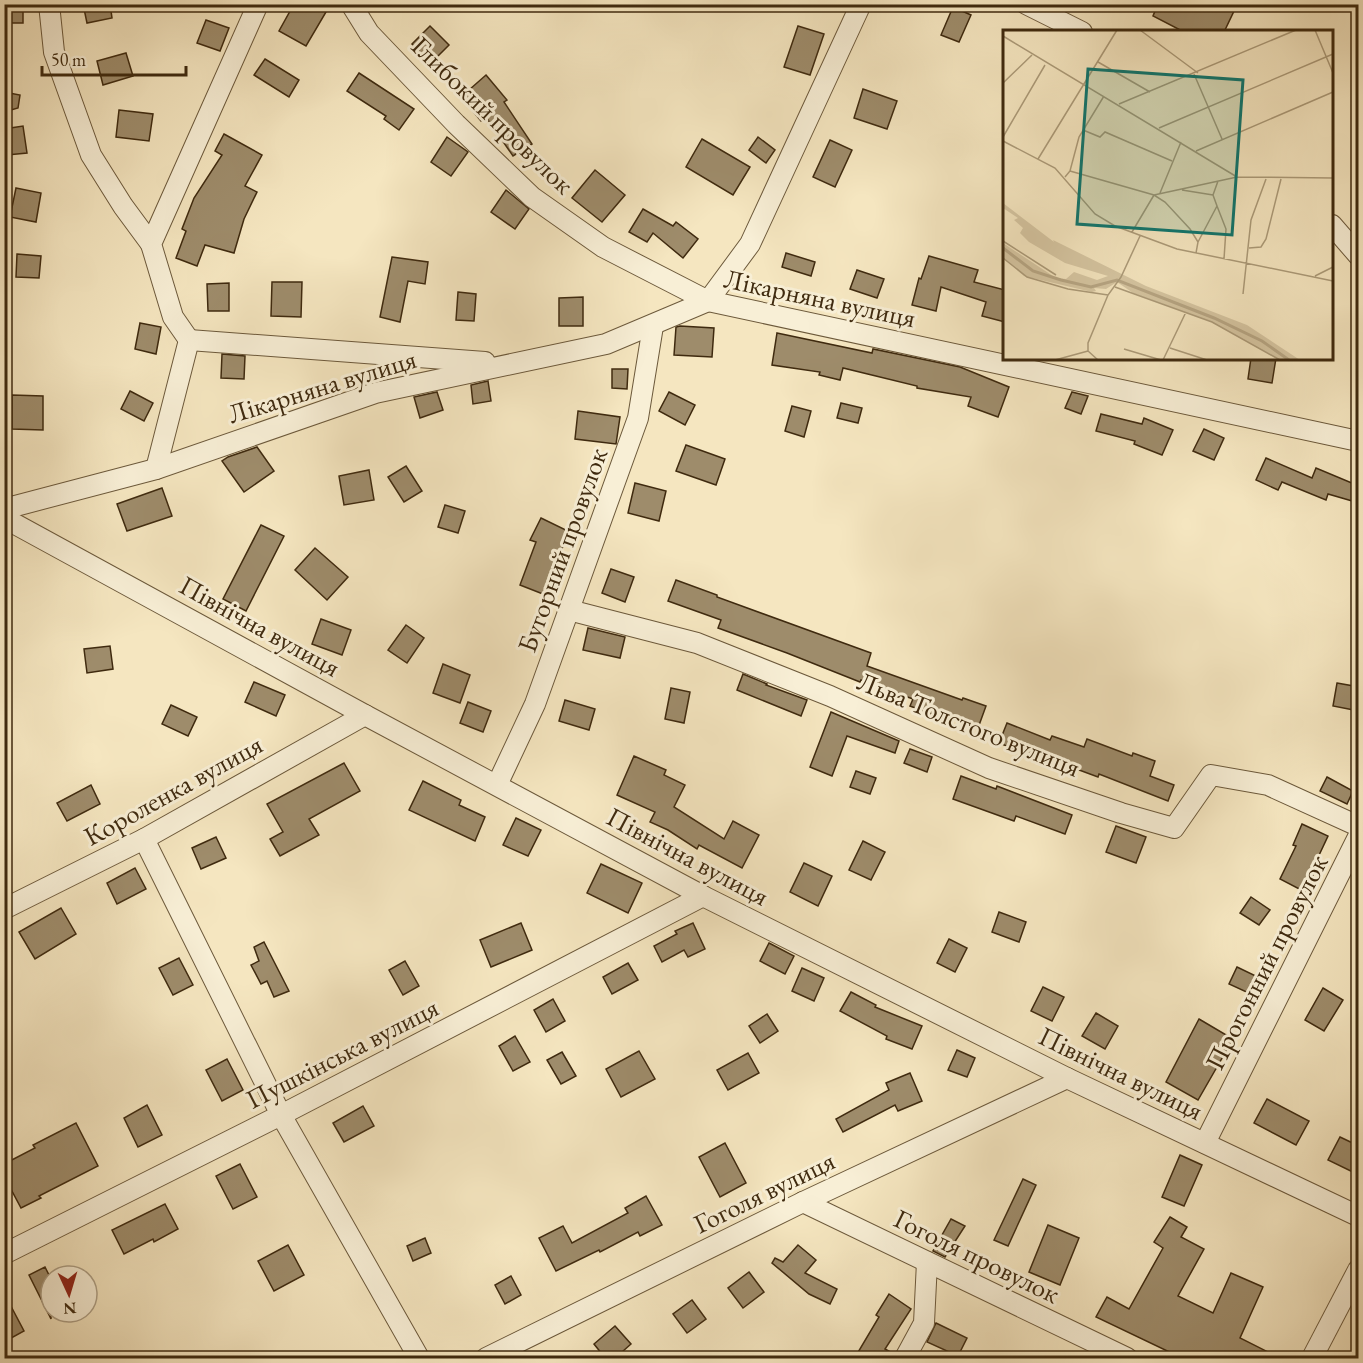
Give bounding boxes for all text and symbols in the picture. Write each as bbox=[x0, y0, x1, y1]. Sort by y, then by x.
street label: Глибокий провулок bbox=[404, 29, 582, 202]
inset map bbox=[1003, 30, 1333, 360]
scale bar bbox=[42, 39, 186, 77]
text: 50 m bbox=[51, 48, 86, 71]
street label: Лікарняна вулиця bbox=[721, 261, 919, 335]
street label: Лікарняна вулиця bbox=[224, 341, 420, 431]
street label: Бугорний провулок bbox=[509, 443, 615, 657]
street label: Північна вулиця bbox=[173, 567, 347, 685]
street label: Льва Толстого вулиця bbox=[852, 663, 1086, 785]
street label: Короленка вулиця bbox=[77, 726, 269, 854]
street label: Північна вулиця bbox=[601, 799, 775, 913]
street label: Прогонний провулок bbox=[1197, 848, 1335, 1076]
street label: Пушкінська вулиця bbox=[240, 989, 444, 1117]
street label: Північна вулиця bbox=[1033, 1018, 1209, 1128]
street label: Гоголя вулиця bbox=[688, 1143, 840, 1241]
street label: Гоголя провулок bbox=[888, 1201, 1066, 1311]
north arrow bbox=[39, 1264, 99, 1324]
text: N bbox=[63, 1298, 77, 1319]

